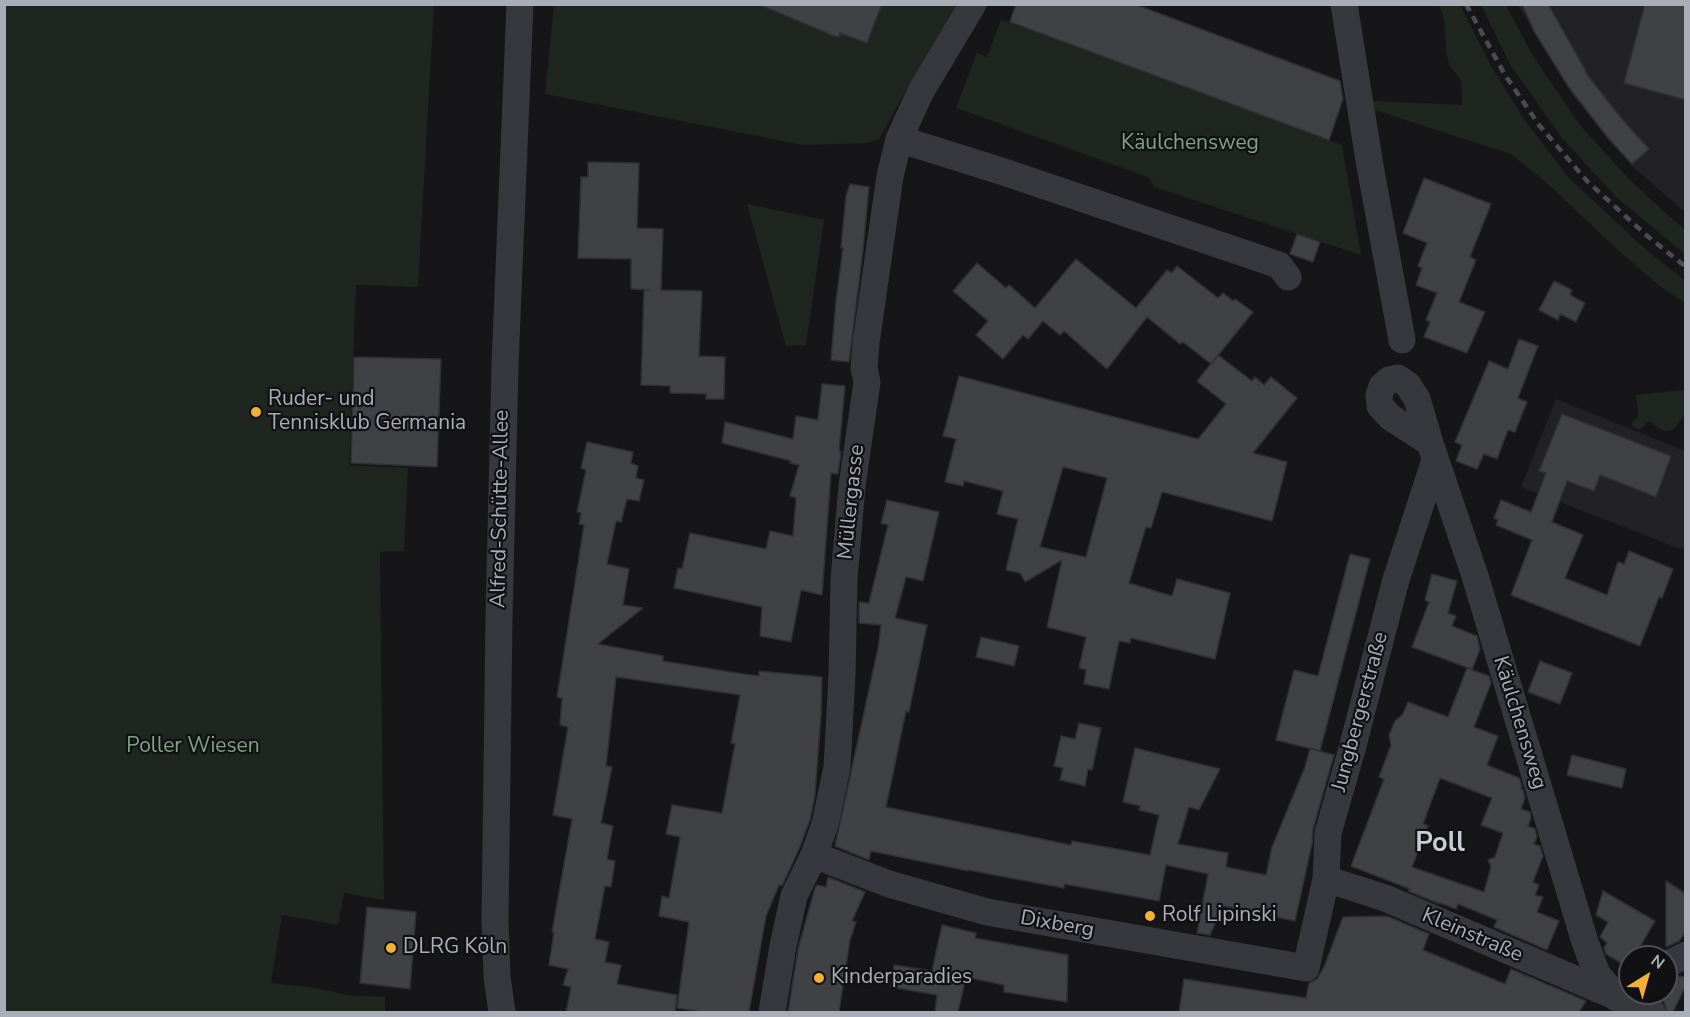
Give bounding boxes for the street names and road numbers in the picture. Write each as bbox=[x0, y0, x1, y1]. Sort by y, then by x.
street label: Alfred-Schütte-Allee bbox=[487, 410, 515, 608]
street label: Müllergasse bbox=[833, 443, 871, 561]
street label: Jungbergerstraße bbox=[1328, 629, 1394, 795]
street label: Käulchensweg bbox=[1487, 653, 1551, 793]
street label: Kleinstraße bbox=[1418, 903, 1526, 969]
street label: Dixberg bbox=[1018, 906, 1096, 944]

